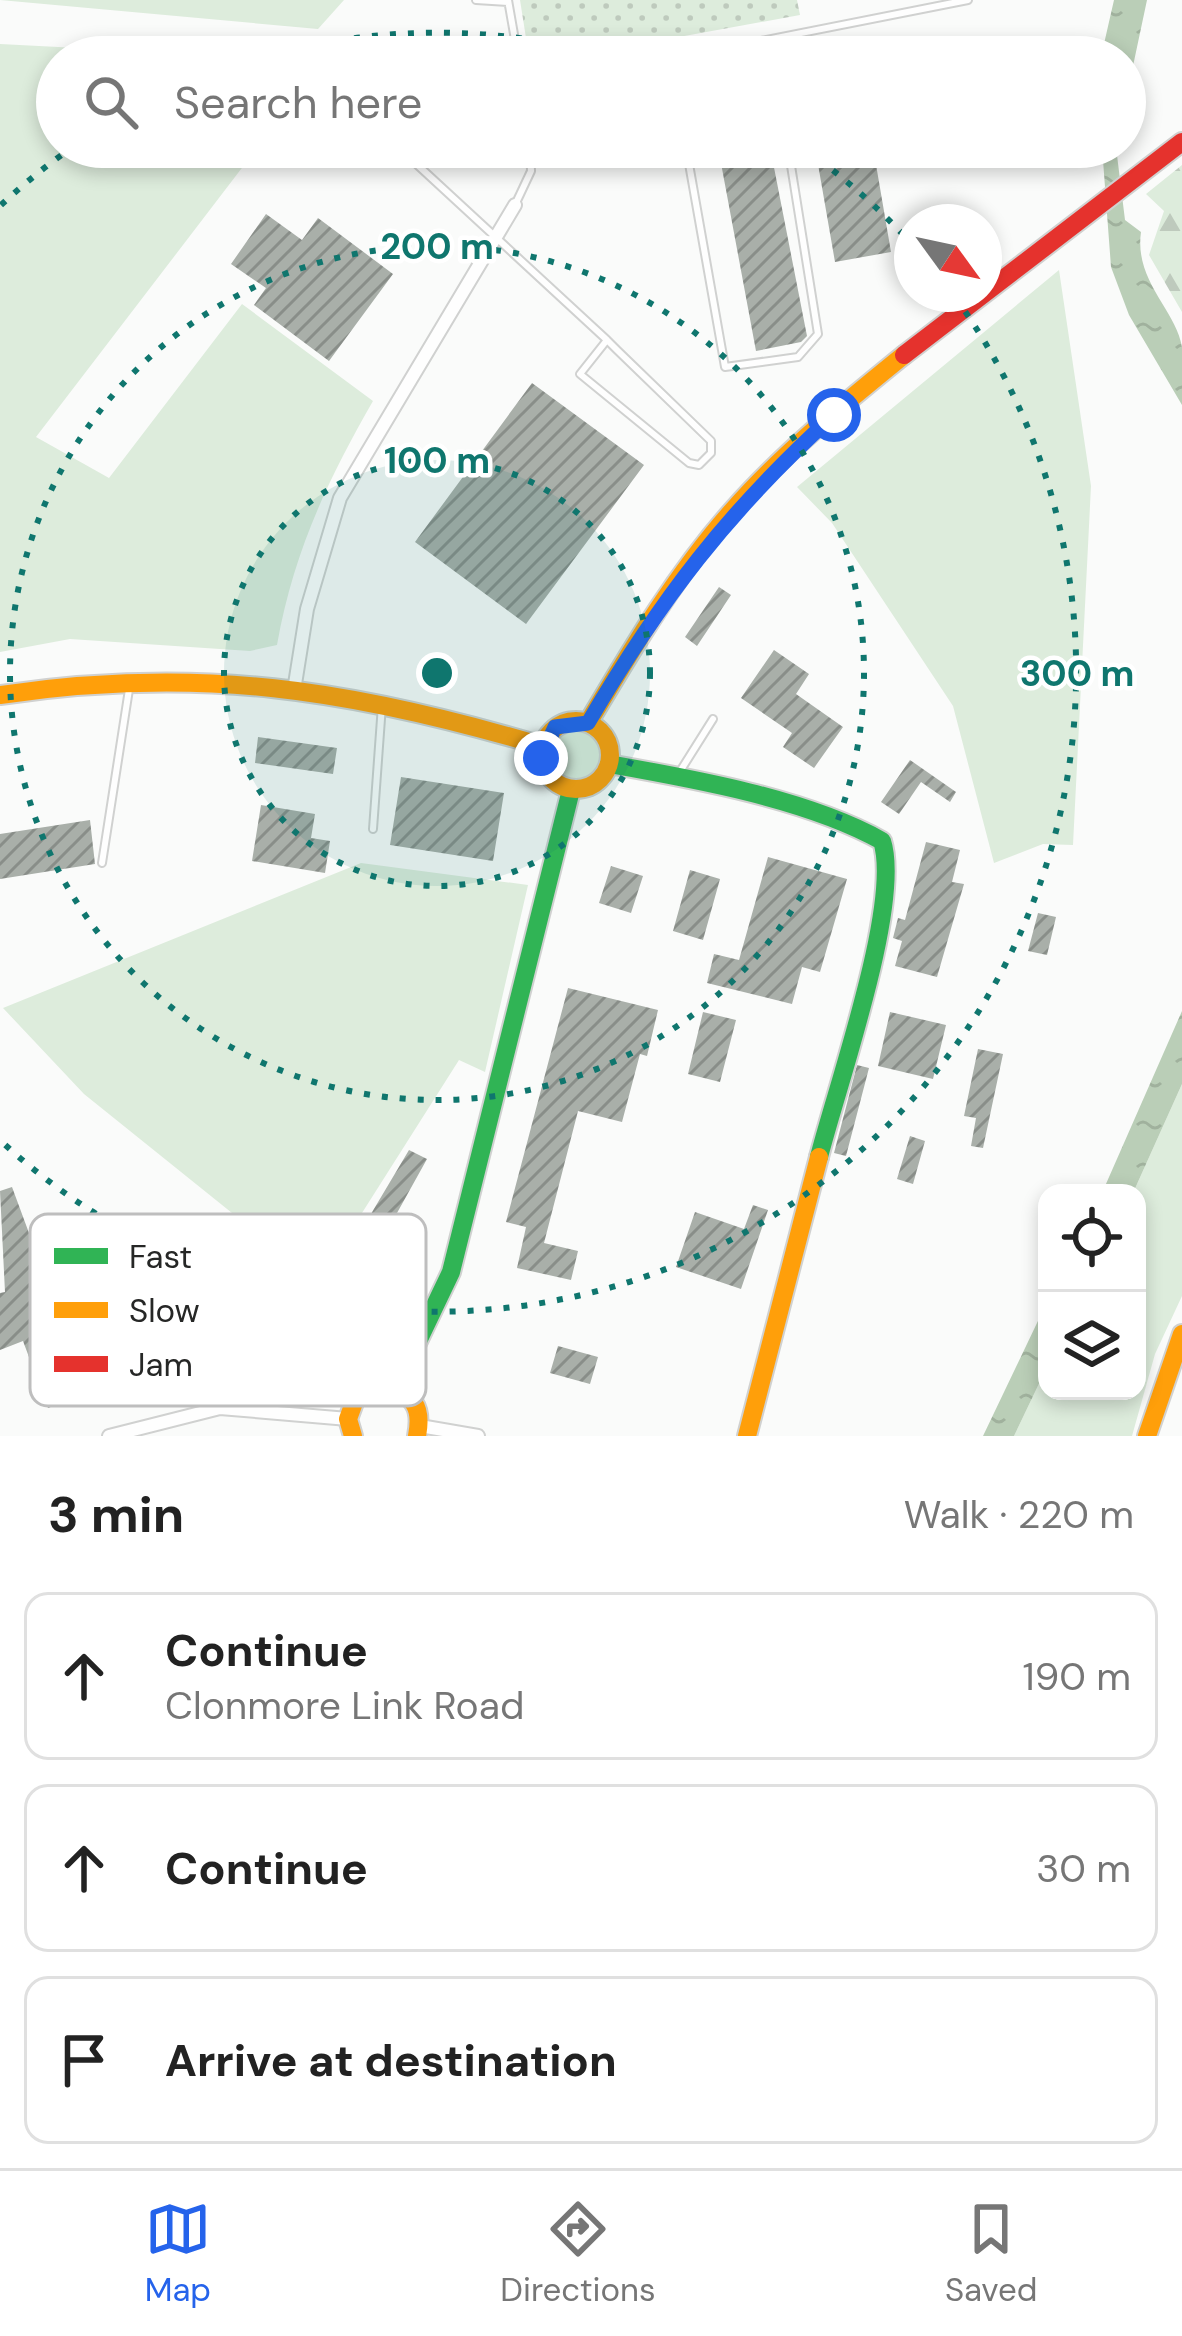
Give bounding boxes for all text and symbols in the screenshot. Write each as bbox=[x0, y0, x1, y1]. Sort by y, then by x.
search box bbox=[36, 36, 1146, 168]
icon: search bbox=[78, 69, 144, 135]
text: Search here bbox=[174, 73, 422, 132]
north arrow bbox=[894, 204, 1002, 312]
text: 200 m bbox=[380, 223, 494, 270]
route start bbox=[807, 388, 861, 442]
text: 100 m bbox=[384, 437, 490, 484]
text: 300 m bbox=[1020, 650, 1134, 697]
centre of rings bbox=[416, 652, 458, 694]
route end bbox=[514, 731, 568, 785]
map controls bbox=[1038, 1184, 1146, 1400]
button: locate bbox=[1038, 1184, 1146, 1292]
legend bbox=[30, 1214, 426, 1406]
text: Fast bbox=[129, 1235, 192, 1278]
text: Slow bbox=[129, 1289, 200, 1332]
button: layers bbox=[1038, 1292, 1146, 1400]
text: Jam bbox=[129, 1343, 193, 1386]
text: 3 min bbox=[48, 1481, 184, 1548]
text: Walk · 220 m bbox=[904, 1489, 1134, 1540]
text: Continue bbox=[165, 1621, 368, 1680]
icon: ahead bbox=[51, 1643, 117, 1709]
text: 190 m bbox=[1023, 1651, 1131, 1702]
text: Clonmore Link Road bbox=[165, 1680, 524, 1731]
icon: ahead bbox=[51, 1835, 117, 1901]
text: Continue bbox=[165, 1839, 368, 1898]
text: 30 m bbox=[1036, 1843, 1131, 1894]
icon: arrive bbox=[51, 2027, 117, 2093]
text: Arrive at destination bbox=[165, 2031, 617, 2090]
tab: Map bbox=[145, 2196, 211, 2311]
tab: Directions bbox=[500, 2196, 656, 2311]
tab: Saved bbox=[945, 2196, 1037, 2311]

